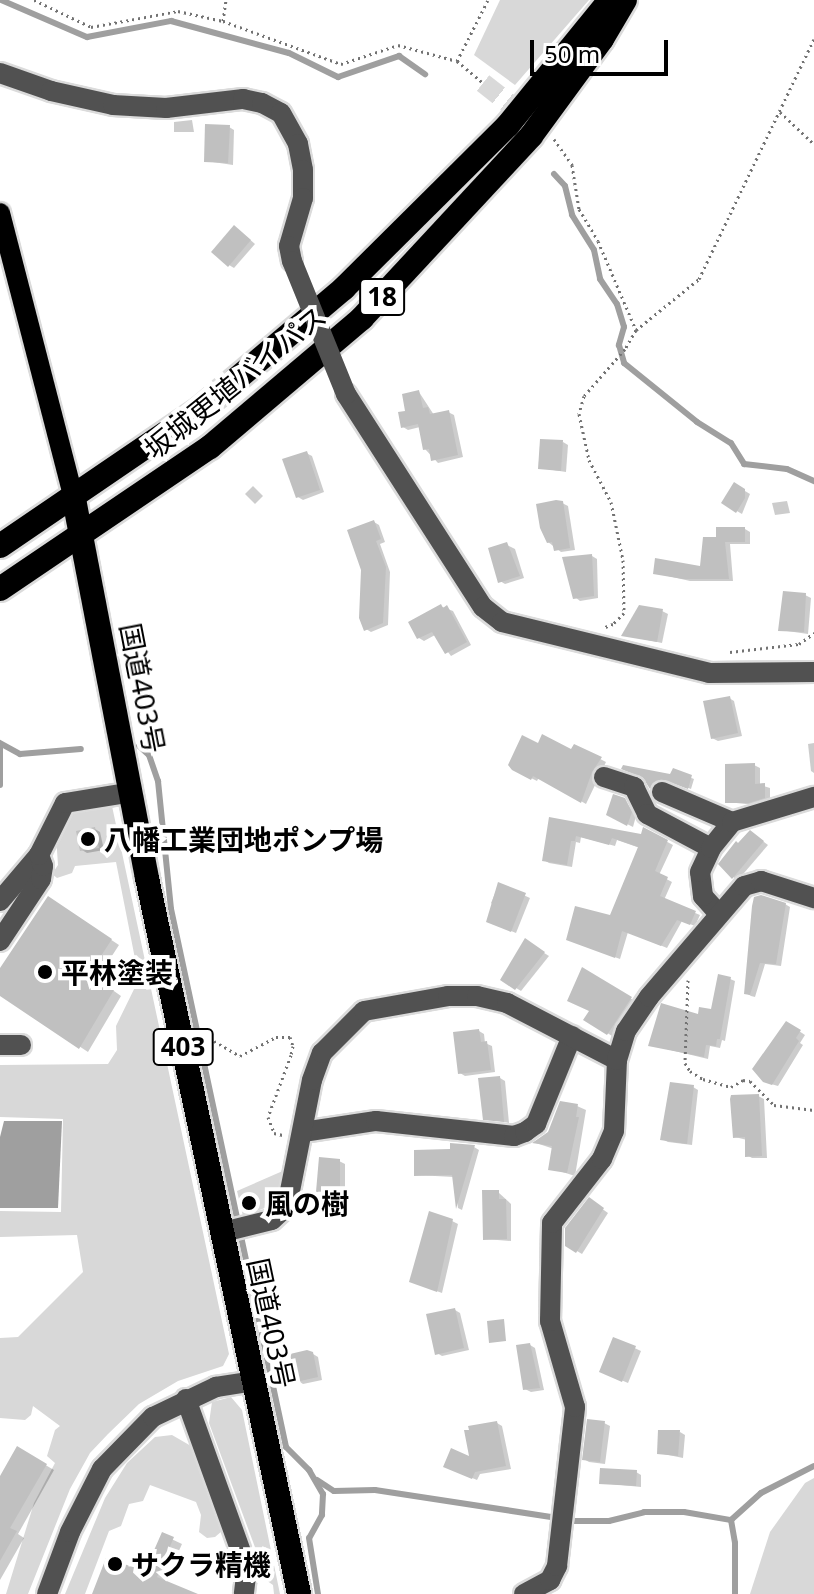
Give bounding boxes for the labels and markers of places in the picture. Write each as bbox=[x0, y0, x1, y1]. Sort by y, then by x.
place label: 八幡工業団地ポンプ場 bbox=[104, 822, 384, 856]
marker: 八幡工業団地ポンプ場 bbox=[79, 830, 97, 848]
place label: 平林塗装 bbox=[61, 955, 173, 989]
marker: 平林塗装 bbox=[36, 963, 54, 981]
place label: 風の樹 bbox=[265, 1186, 349, 1220]
marker: 風の樹 bbox=[240, 1194, 258, 1212]
place label: サクラ精機 bbox=[131, 1547, 271, 1581]
marker: サクラ精機 bbox=[106, 1555, 124, 1573]

